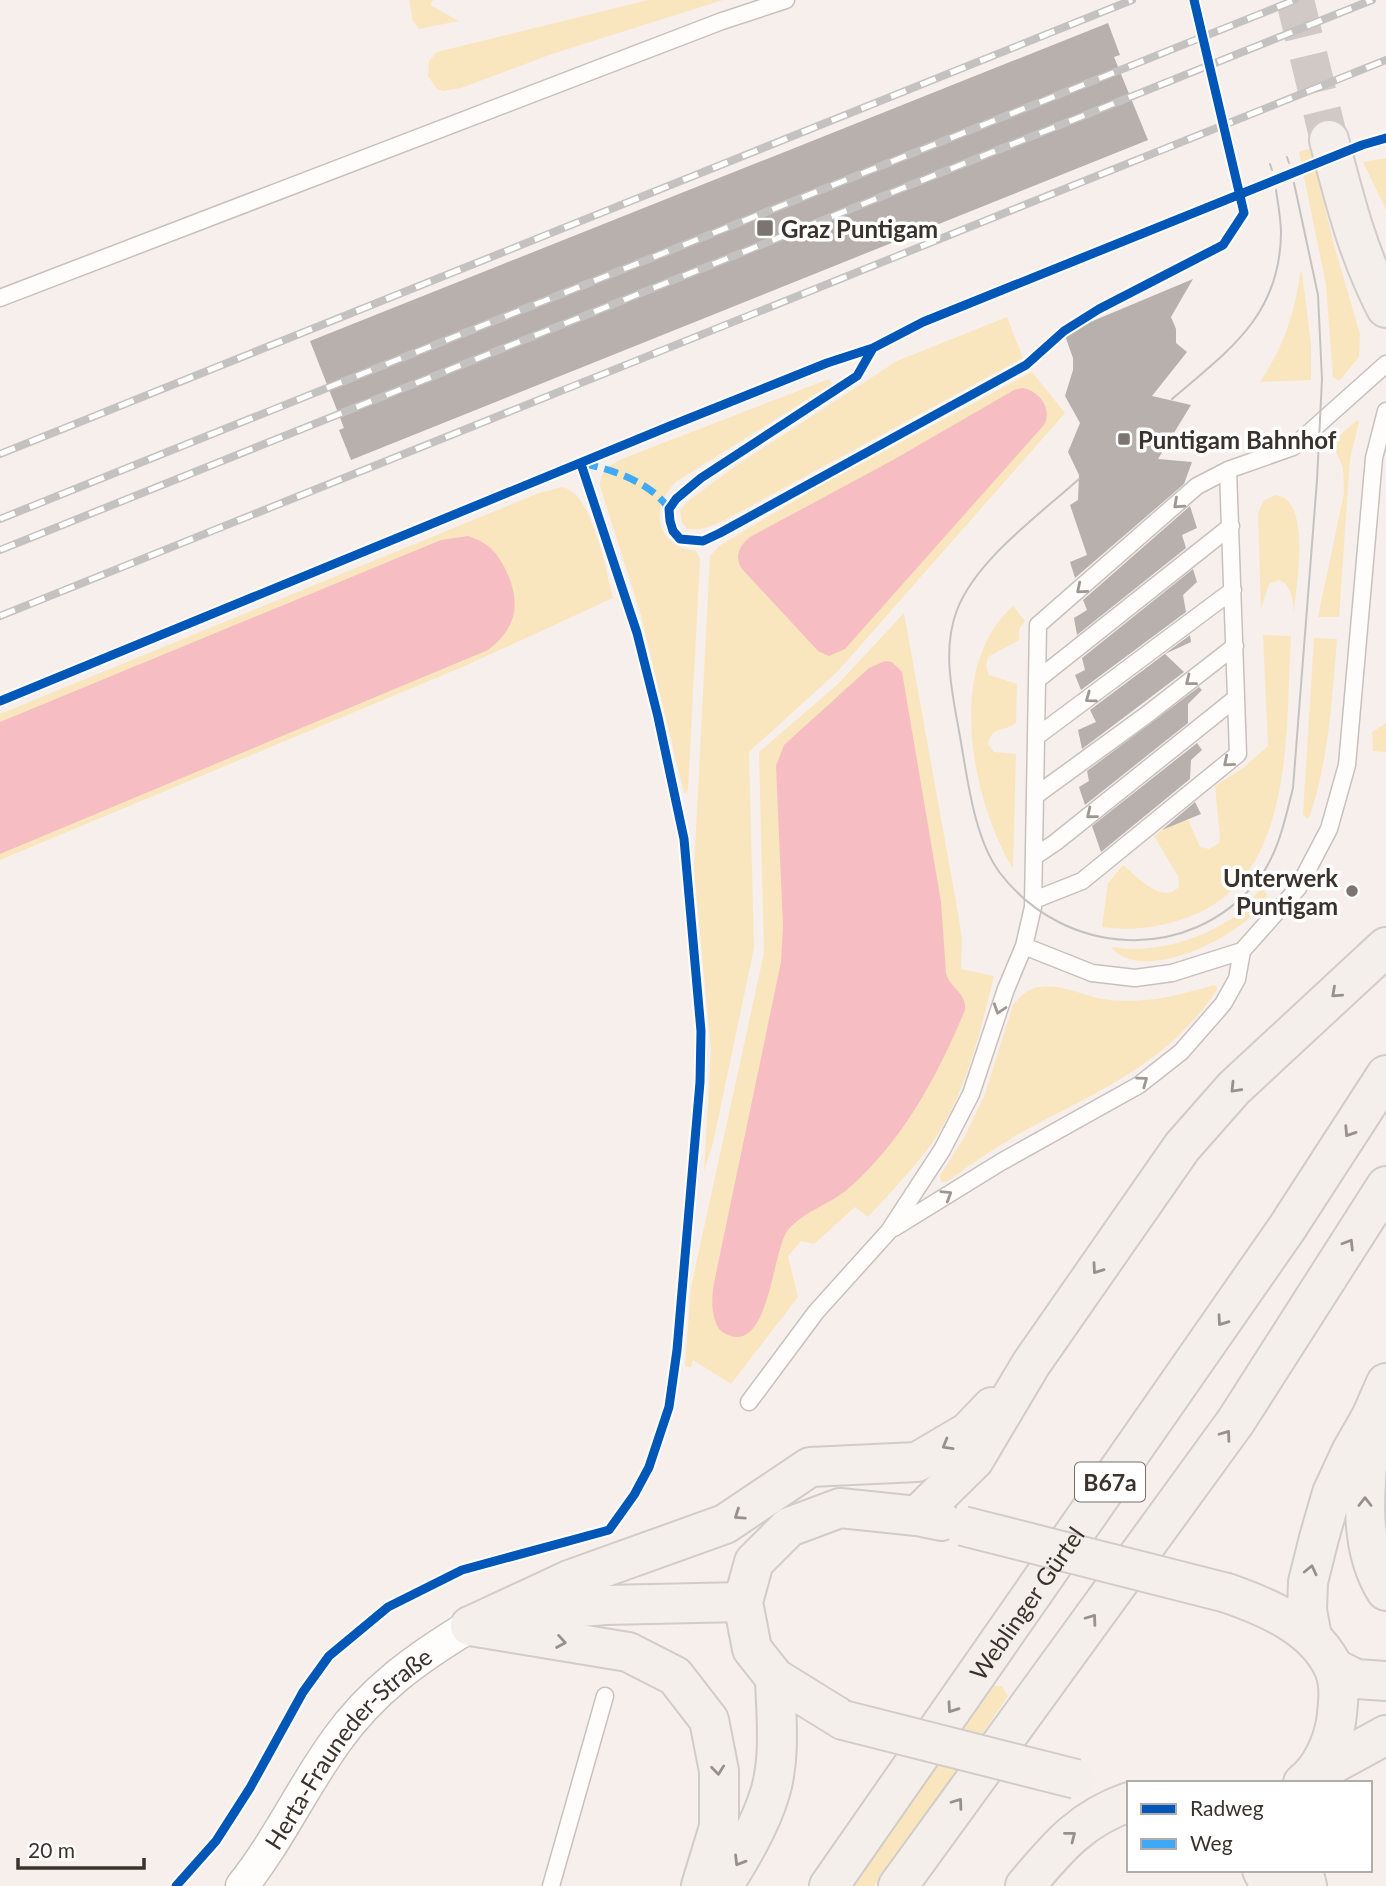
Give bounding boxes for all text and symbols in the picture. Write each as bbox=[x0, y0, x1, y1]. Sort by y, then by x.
place label: Graz Puntigam bbox=[781, 214, 938, 243]
marker: Graz Puntigam bbox=[755, 218, 775, 238]
place label: Puntigam Bahnhof bbox=[1138, 425, 1337, 454]
marker: Puntigam Bahnhof bbox=[1116, 431, 1132, 447]
one-way arrow bbox=[1173, 496, 1186, 508]
one-way arrow bbox=[1076, 581, 1089, 593]
one-way arrow bbox=[1185, 672, 1198, 685]
one-way arrow bbox=[1085, 690, 1098, 702]
one-way arrow bbox=[1223, 754, 1236, 766]
one-way arrow bbox=[1087, 805, 1099, 818]
place label: Unterwerk Puntigam bbox=[1223, 863, 1338, 920]
marker: Unterwerk Puntigam bbox=[1344, 883, 1360, 899]
one-way arrow bbox=[1331, 984, 1344, 997]
one-way arrow bbox=[993, 1003, 1008, 1015]
one-way arrow bbox=[1135, 1077, 1148, 1089]
one-way arrow bbox=[1230, 1080, 1243, 1093]
one-way arrow bbox=[1345, 1124, 1357, 1137]
one-way arrow bbox=[939, 1191, 952, 1204]
one-way arrow bbox=[1341, 1238, 1354, 1251]
one-way arrow bbox=[1093, 1261, 1105, 1274]
one-way arrow bbox=[1218, 1313, 1230, 1326]
one-way arrow bbox=[1218, 1430, 1231, 1443]
one-way arrow bbox=[942, 1436, 955, 1449]
road number: B67a bbox=[1075, 1462, 1145, 1502]
one-way arrow bbox=[1357, 1496, 1373, 1507]
one-way arrow bbox=[734, 1506, 747, 1519]
street label: Weblinger Gürtel bbox=[963, 1521, 1089, 1685]
one-way arrow bbox=[1303, 1564, 1318, 1576]
one-way arrow bbox=[1084, 1614, 1096, 1627]
one-way arrow bbox=[555, 1634, 567, 1649]
street label: Herta-Frauneder-Straße bbox=[258, 1641, 437, 1854]
one-way arrow bbox=[948, 1700, 960, 1713]
one-way arrow bbox=[710, 1765, 725, 1776]
legend bbox=[1127, 1781, 1372, 1872]
text: Radweg bbox=[1190, 1795, 1264, 1820]
one-way arrow bbox=[950, 1798, 963, 1811]
scale bar bbox=[18, 1826, 144, 1870]
text: Weg bbox=[1190, 1830, 1233, 1855]
one-way arrow bbox=[1063, 1831, 1075, 1844]
text: 20 m bbox=[28, 1837, 75, 1862]
one-way arrow bbox=[734, 1854, 747, 1867]

